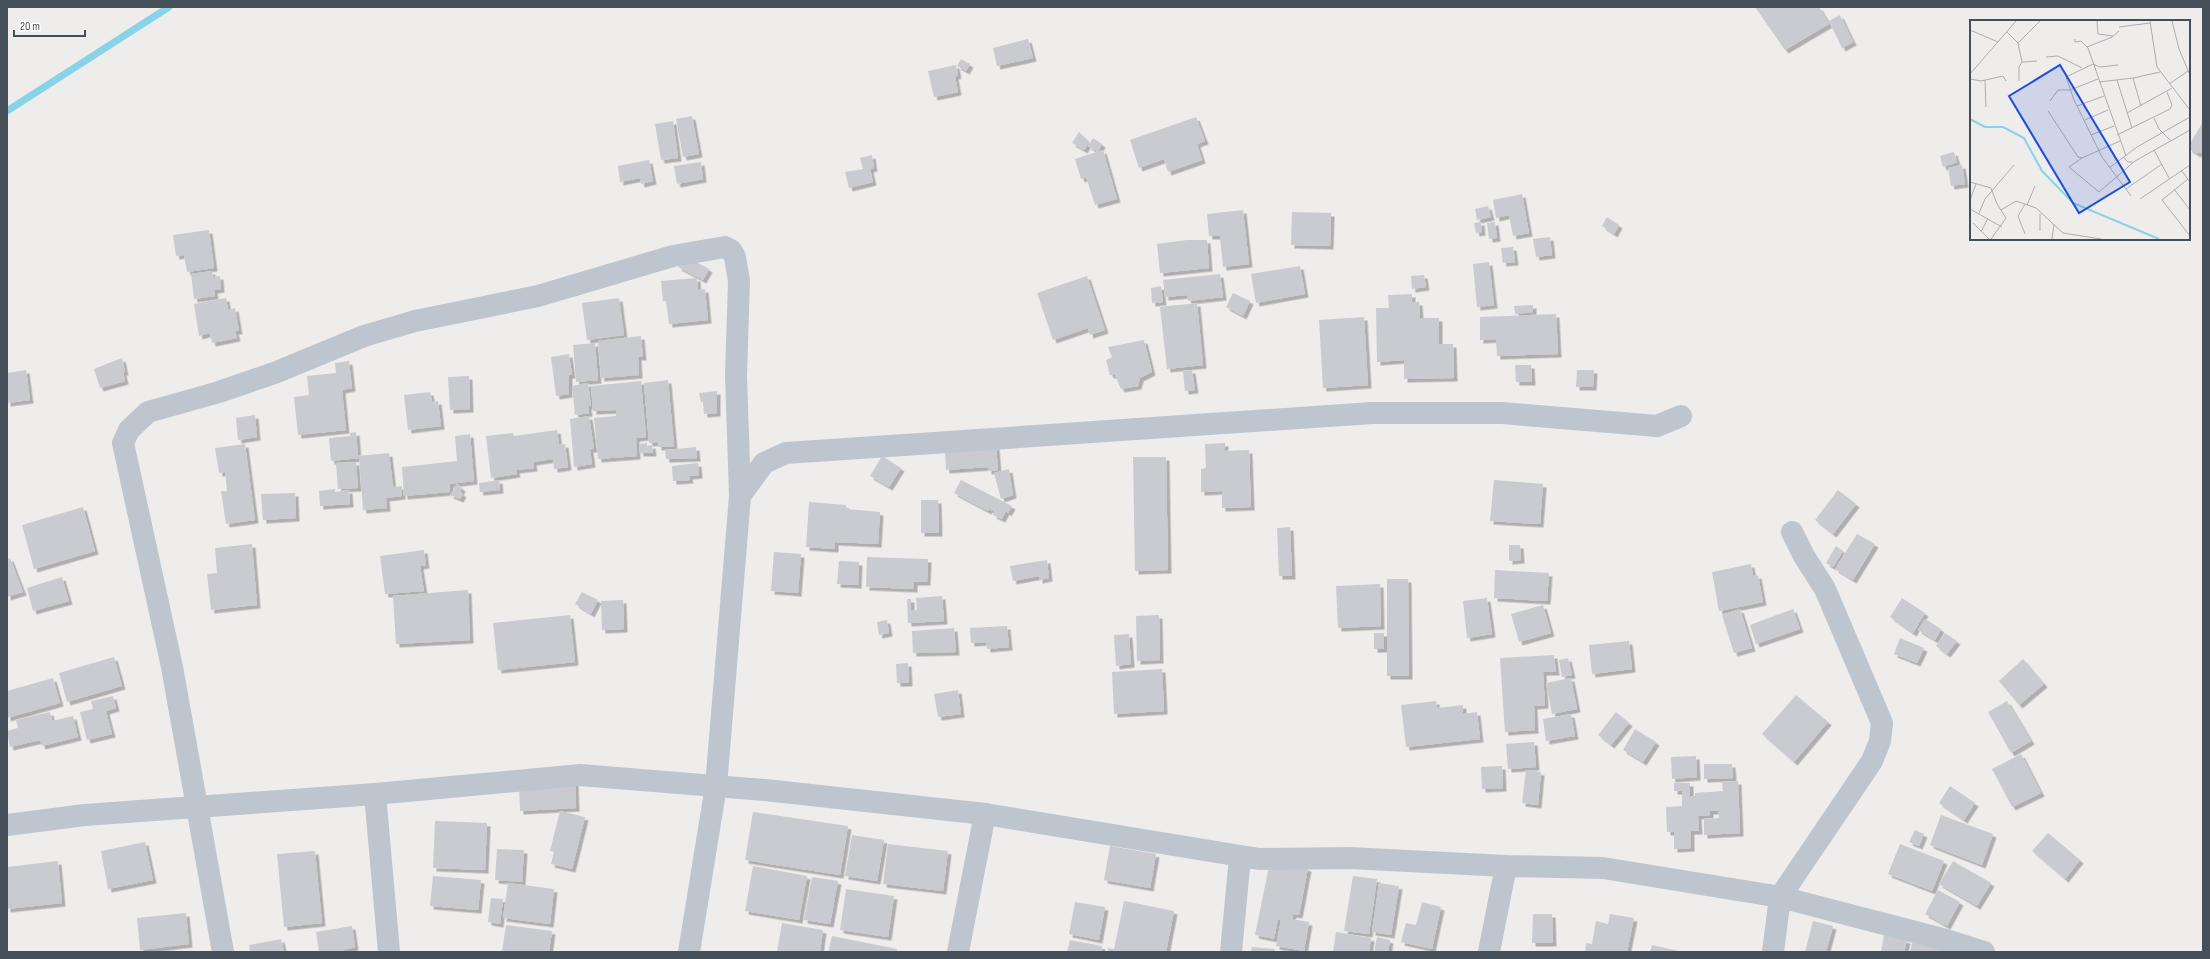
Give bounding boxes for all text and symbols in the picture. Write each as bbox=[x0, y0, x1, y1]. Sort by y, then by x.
scale bar bbox=[14, 12, 85, 38]
text: 20 m bbox=[20, 19, 40, 34]
inset map bbox=[1970, 20, 2190, 240]

